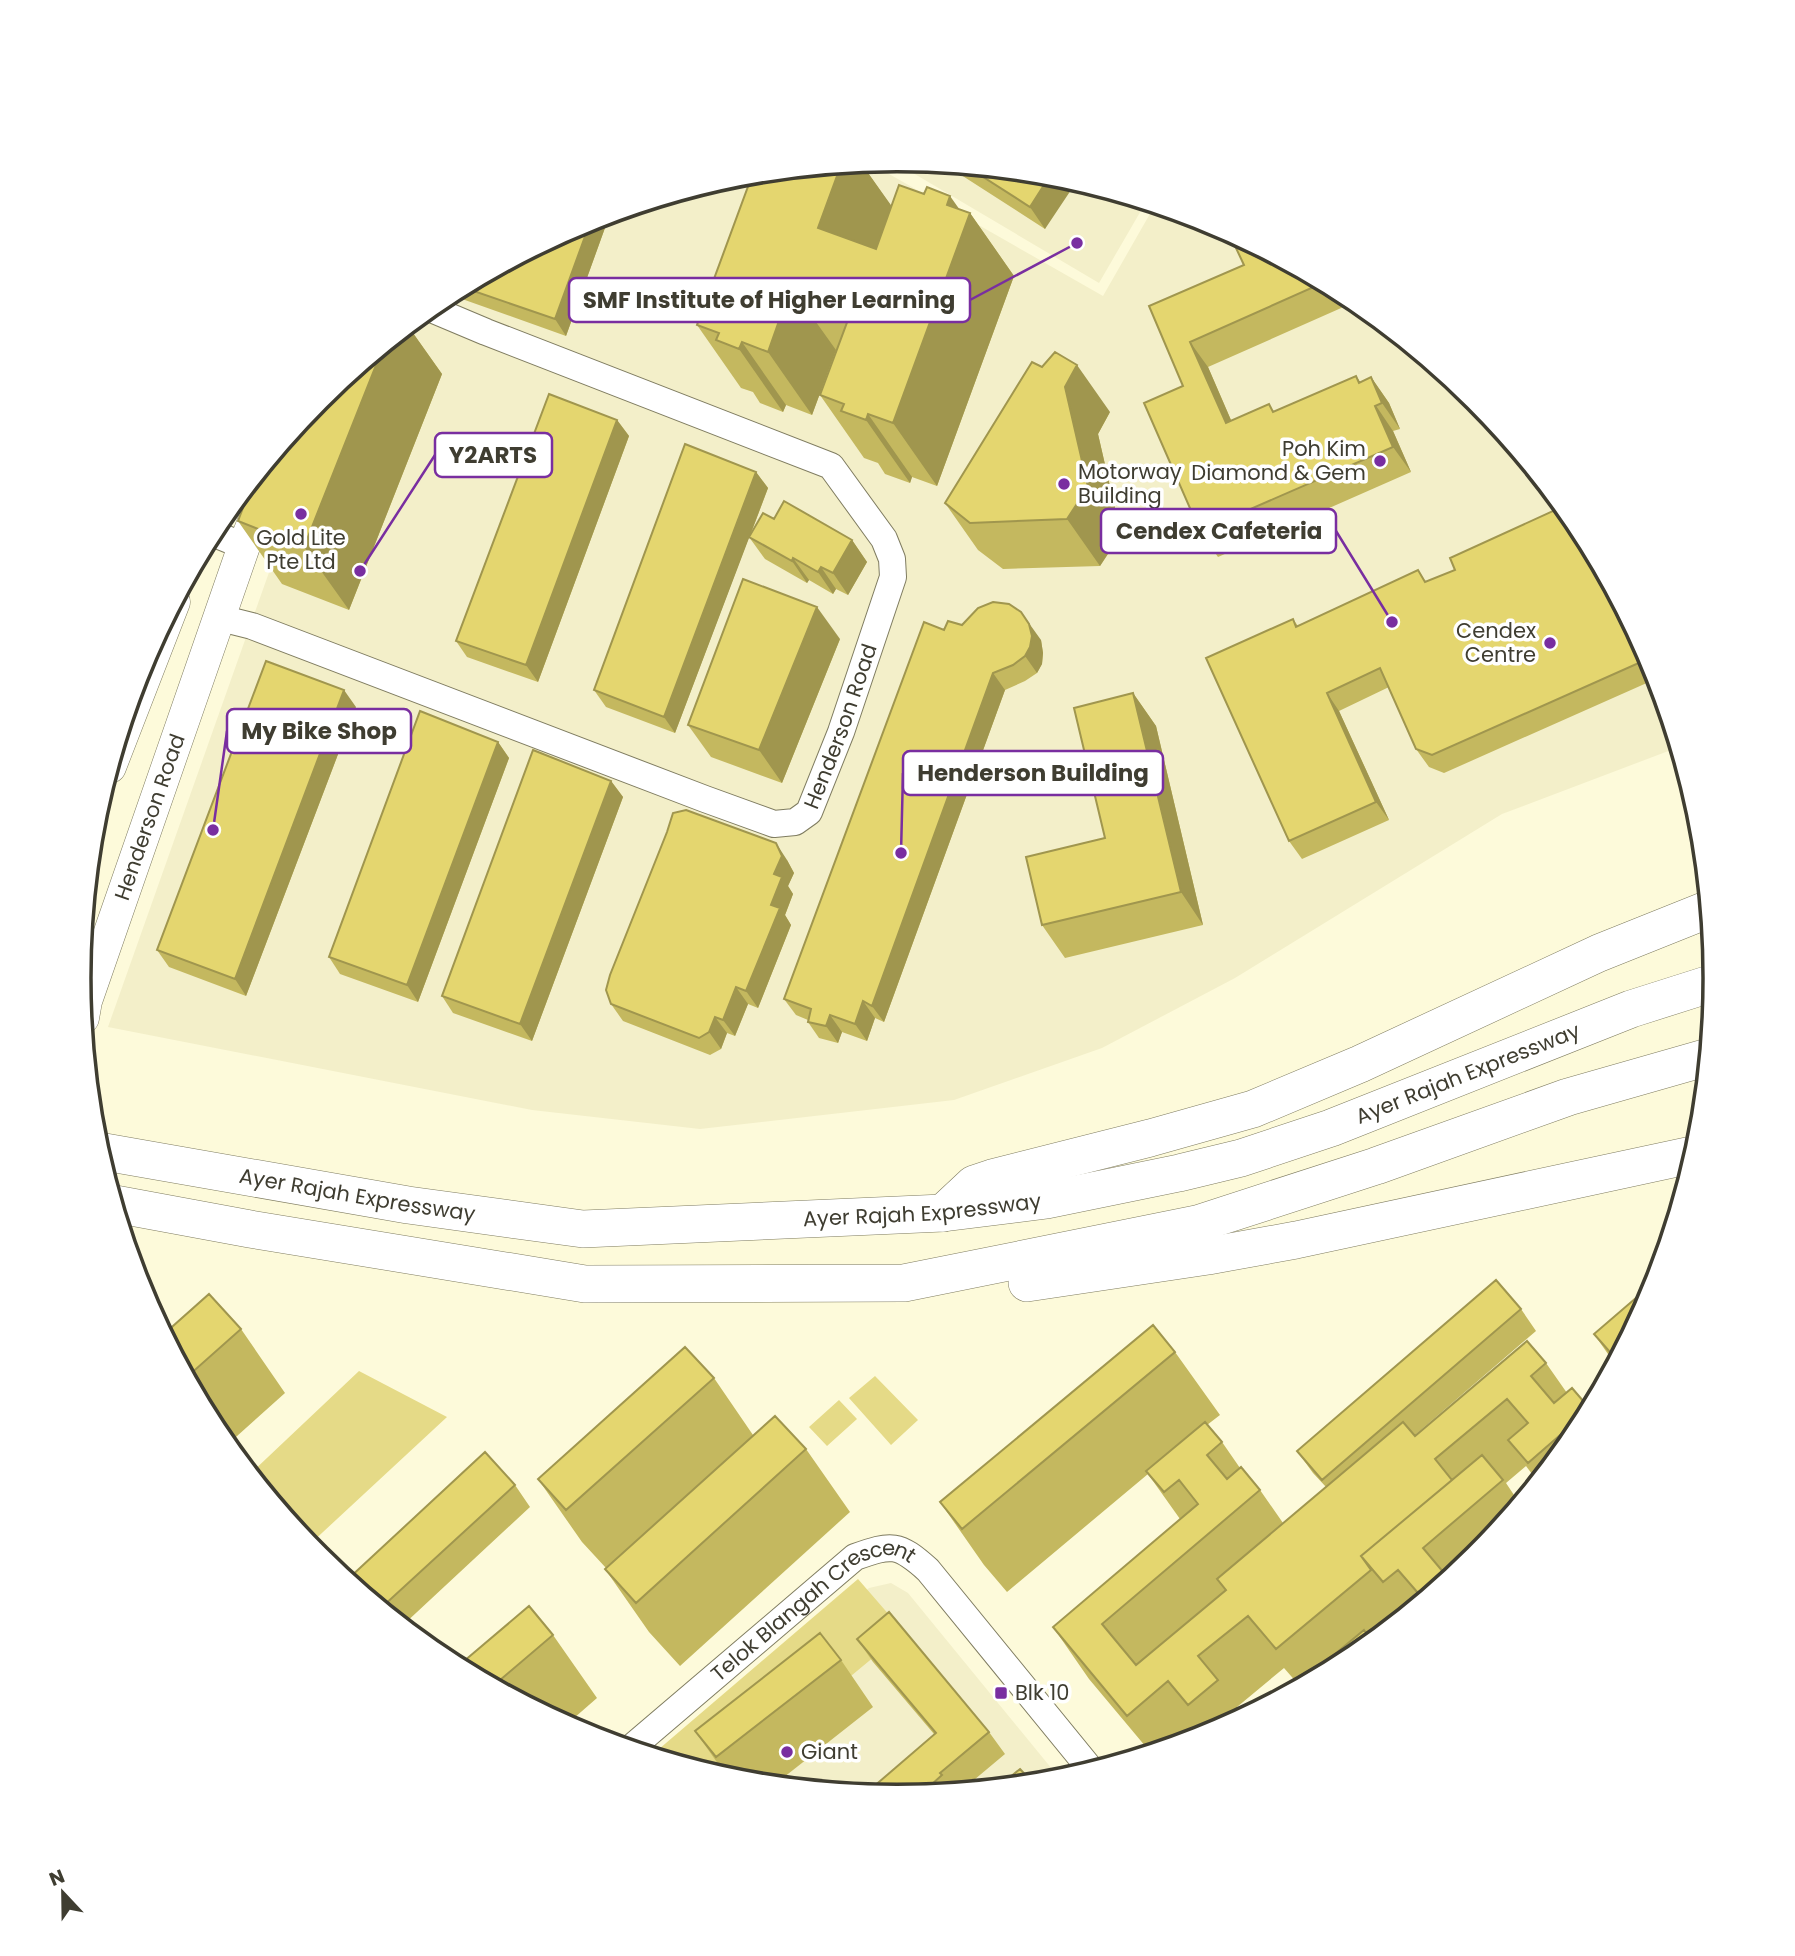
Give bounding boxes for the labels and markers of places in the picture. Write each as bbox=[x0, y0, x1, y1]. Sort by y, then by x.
callout: SMF Institute of Higher Learning bbox=[569, 278, 970, 322]
callout: Y2ARTS bbox=[435, 433, 552, 477]
place label: Poh Kim Diamond & Gem bbox=[1191, 434, 1366, 487]
marker: Poh Kim Diamond & Gem bbox=[1372, 453, 1388, 469]
place label: Motorway Building bbox=[1078, 457, 1182, 510]
marker: Motorway Building bbox=[1056, 476, 1072, 492]
marker: Gold Lite Pte Ltd bbox=[293, 506, 309, 522]
callout: Cendex Cafeteria bbox=[1101, 509, 1336, 553]
place label: Gold Lite Pte Ltd bbox=[256, 523, 346, 576]
place label: Cendex Centre bbox=[1456, 616, 1536, 669]
marker: Cendex Centre bbox=[1542, 635, 1558, 651]
callout: My Bike Shop bbox=[227, 709, 411, 753]
callout: Henderson Building bbox=[903, 751, 1163, 795]
place label: Blk 10 bbox=[1015, 1678, 1069, 1707]
marker: Blk 10 bbox=[993, 1685, 1009, 1701]
place label: Giant bbox=[801, 1737, 858, 1766]
marker: Giant bbox=[779, 1744, 795, 1760]

